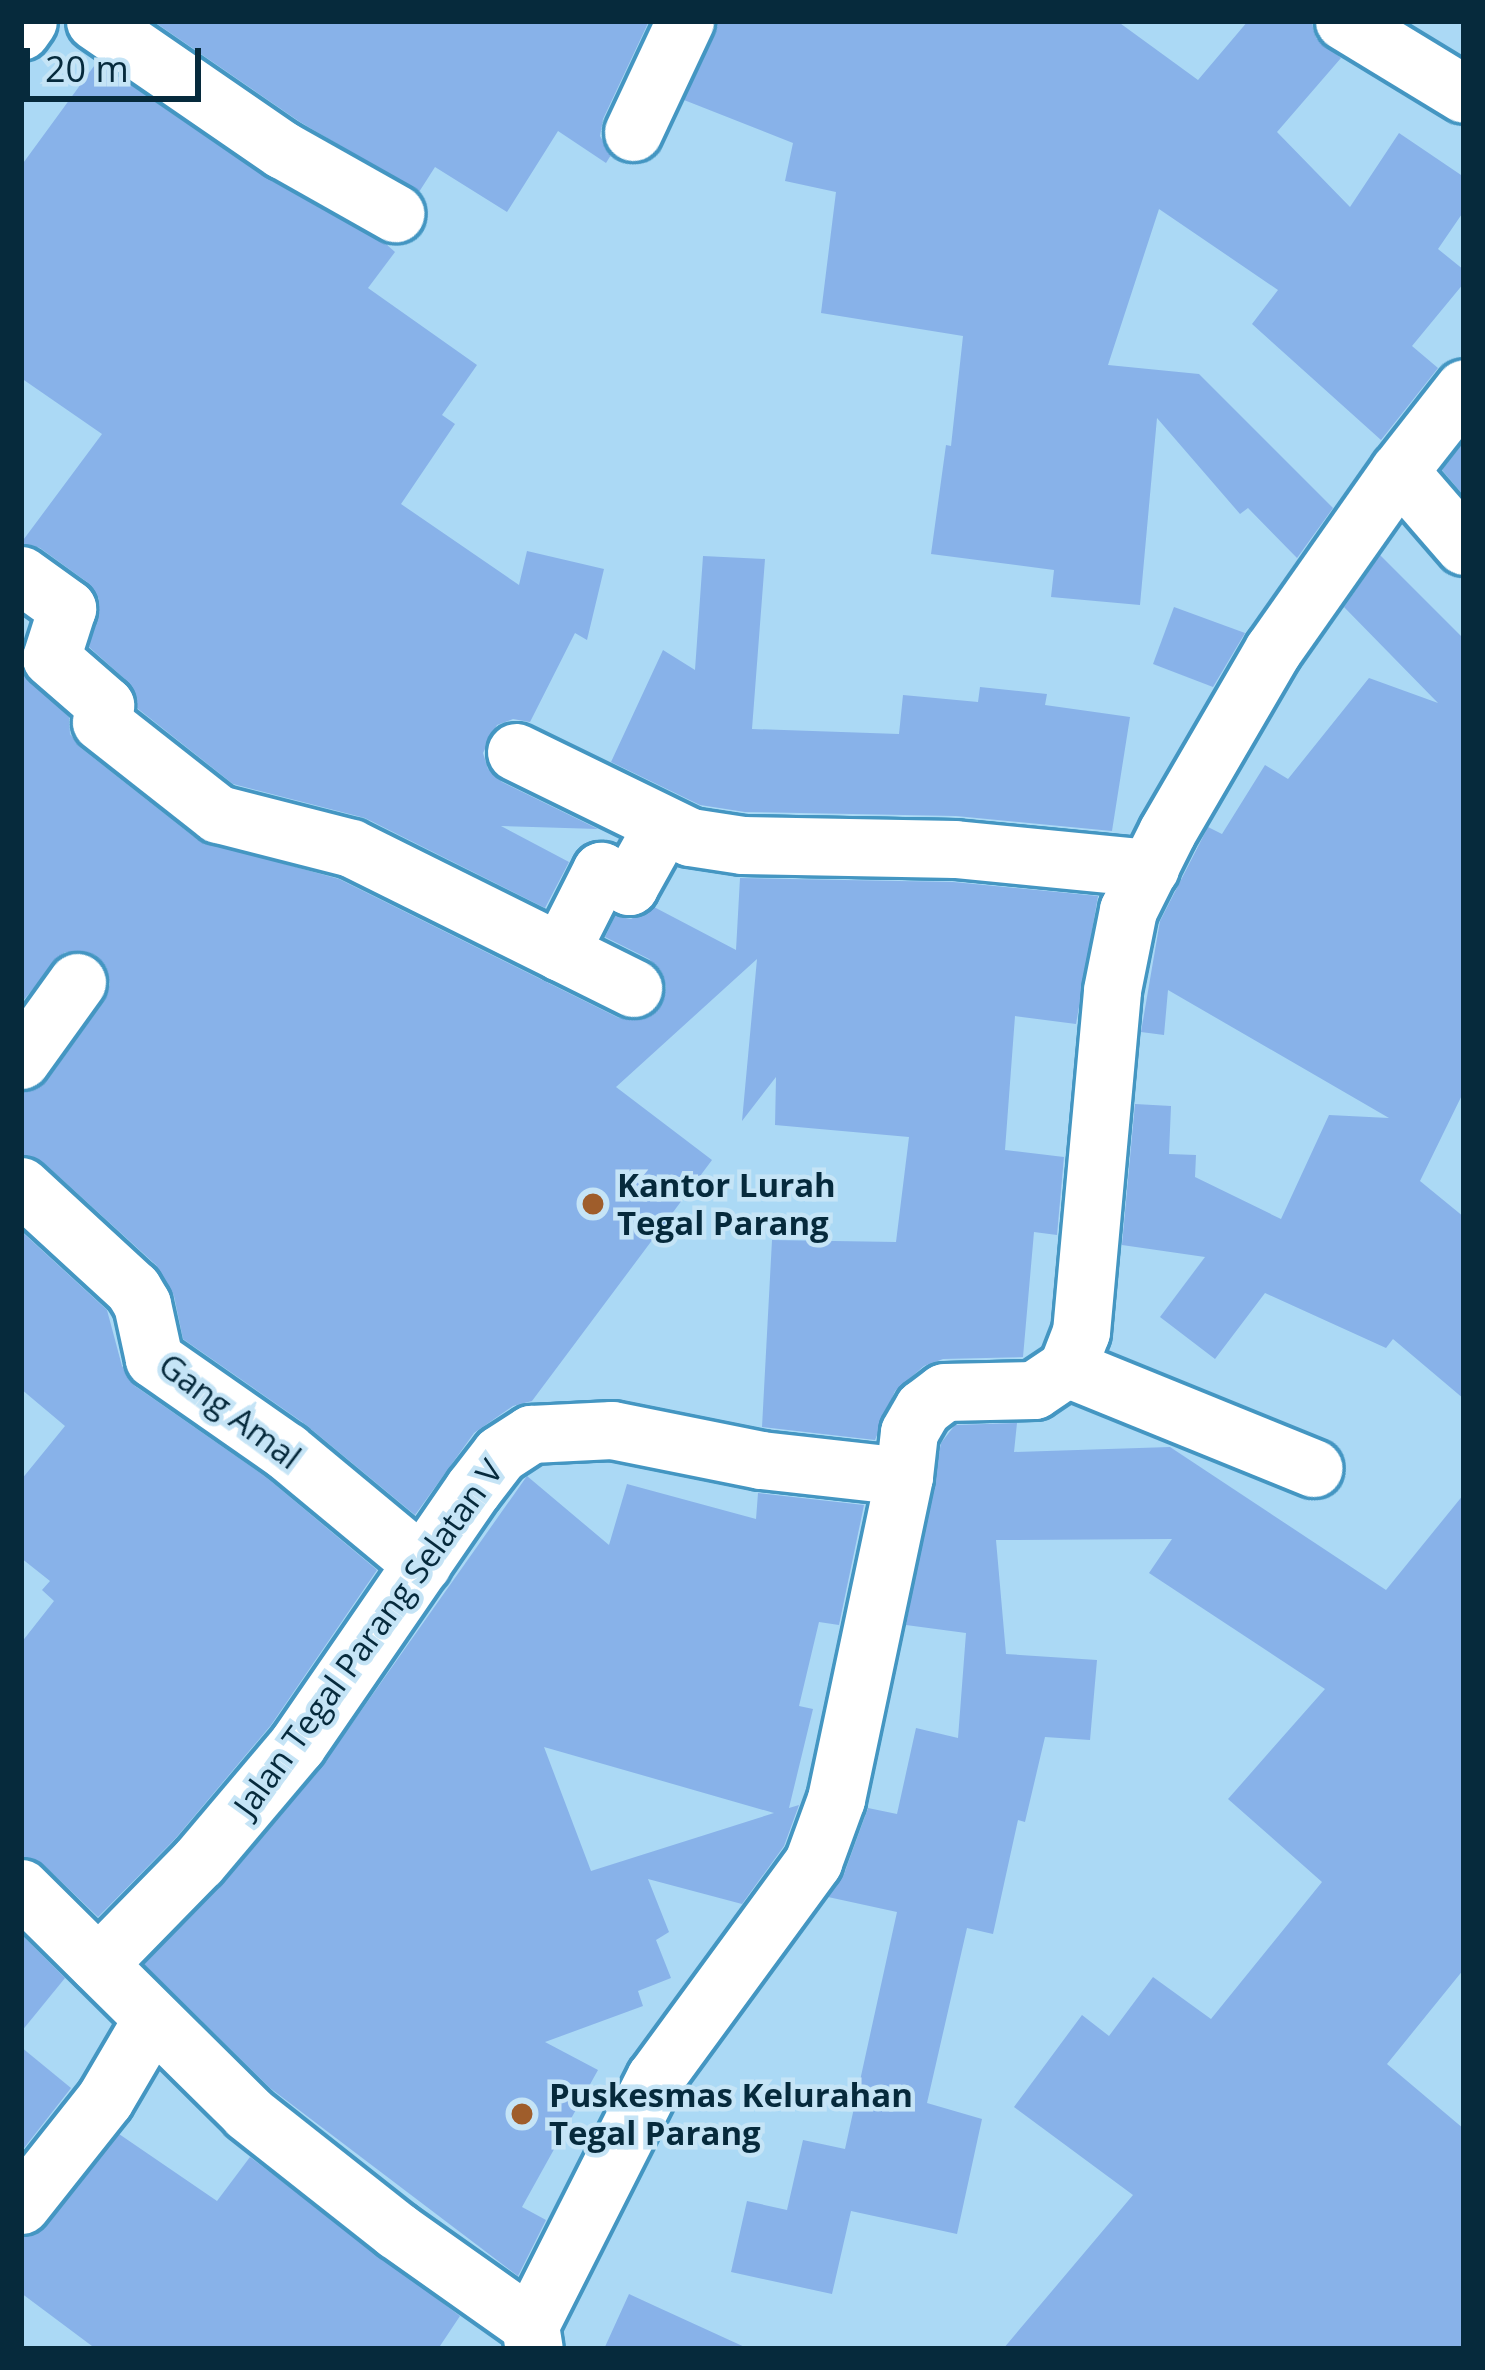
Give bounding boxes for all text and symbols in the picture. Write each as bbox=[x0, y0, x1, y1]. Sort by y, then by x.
scale bar bbox=[30, 24, 207, 98]
text: 20 m bbox=[45, 44, 129, 93]
place label: Kantor Lurah Tegal Parang bbox=[617, 1165, 836, 1243]
marker: Kantor Lurah Tegal Parang bbox=[580, 1191, 606, 1217]
street label: Gang Amal bbox=[151, 1345, 309, 1477]
street label: Jalan Tegal Parang Selatan V bbox=[225, 1452, 511, 1824]
place label: Puskesmas Kelurahan Tegal Parang bbox=[549, 2075, 913, 2153]
marker: Puskesmas Kelurahan Tegal Parang bbox=[506, 2098, 538, 2130]

